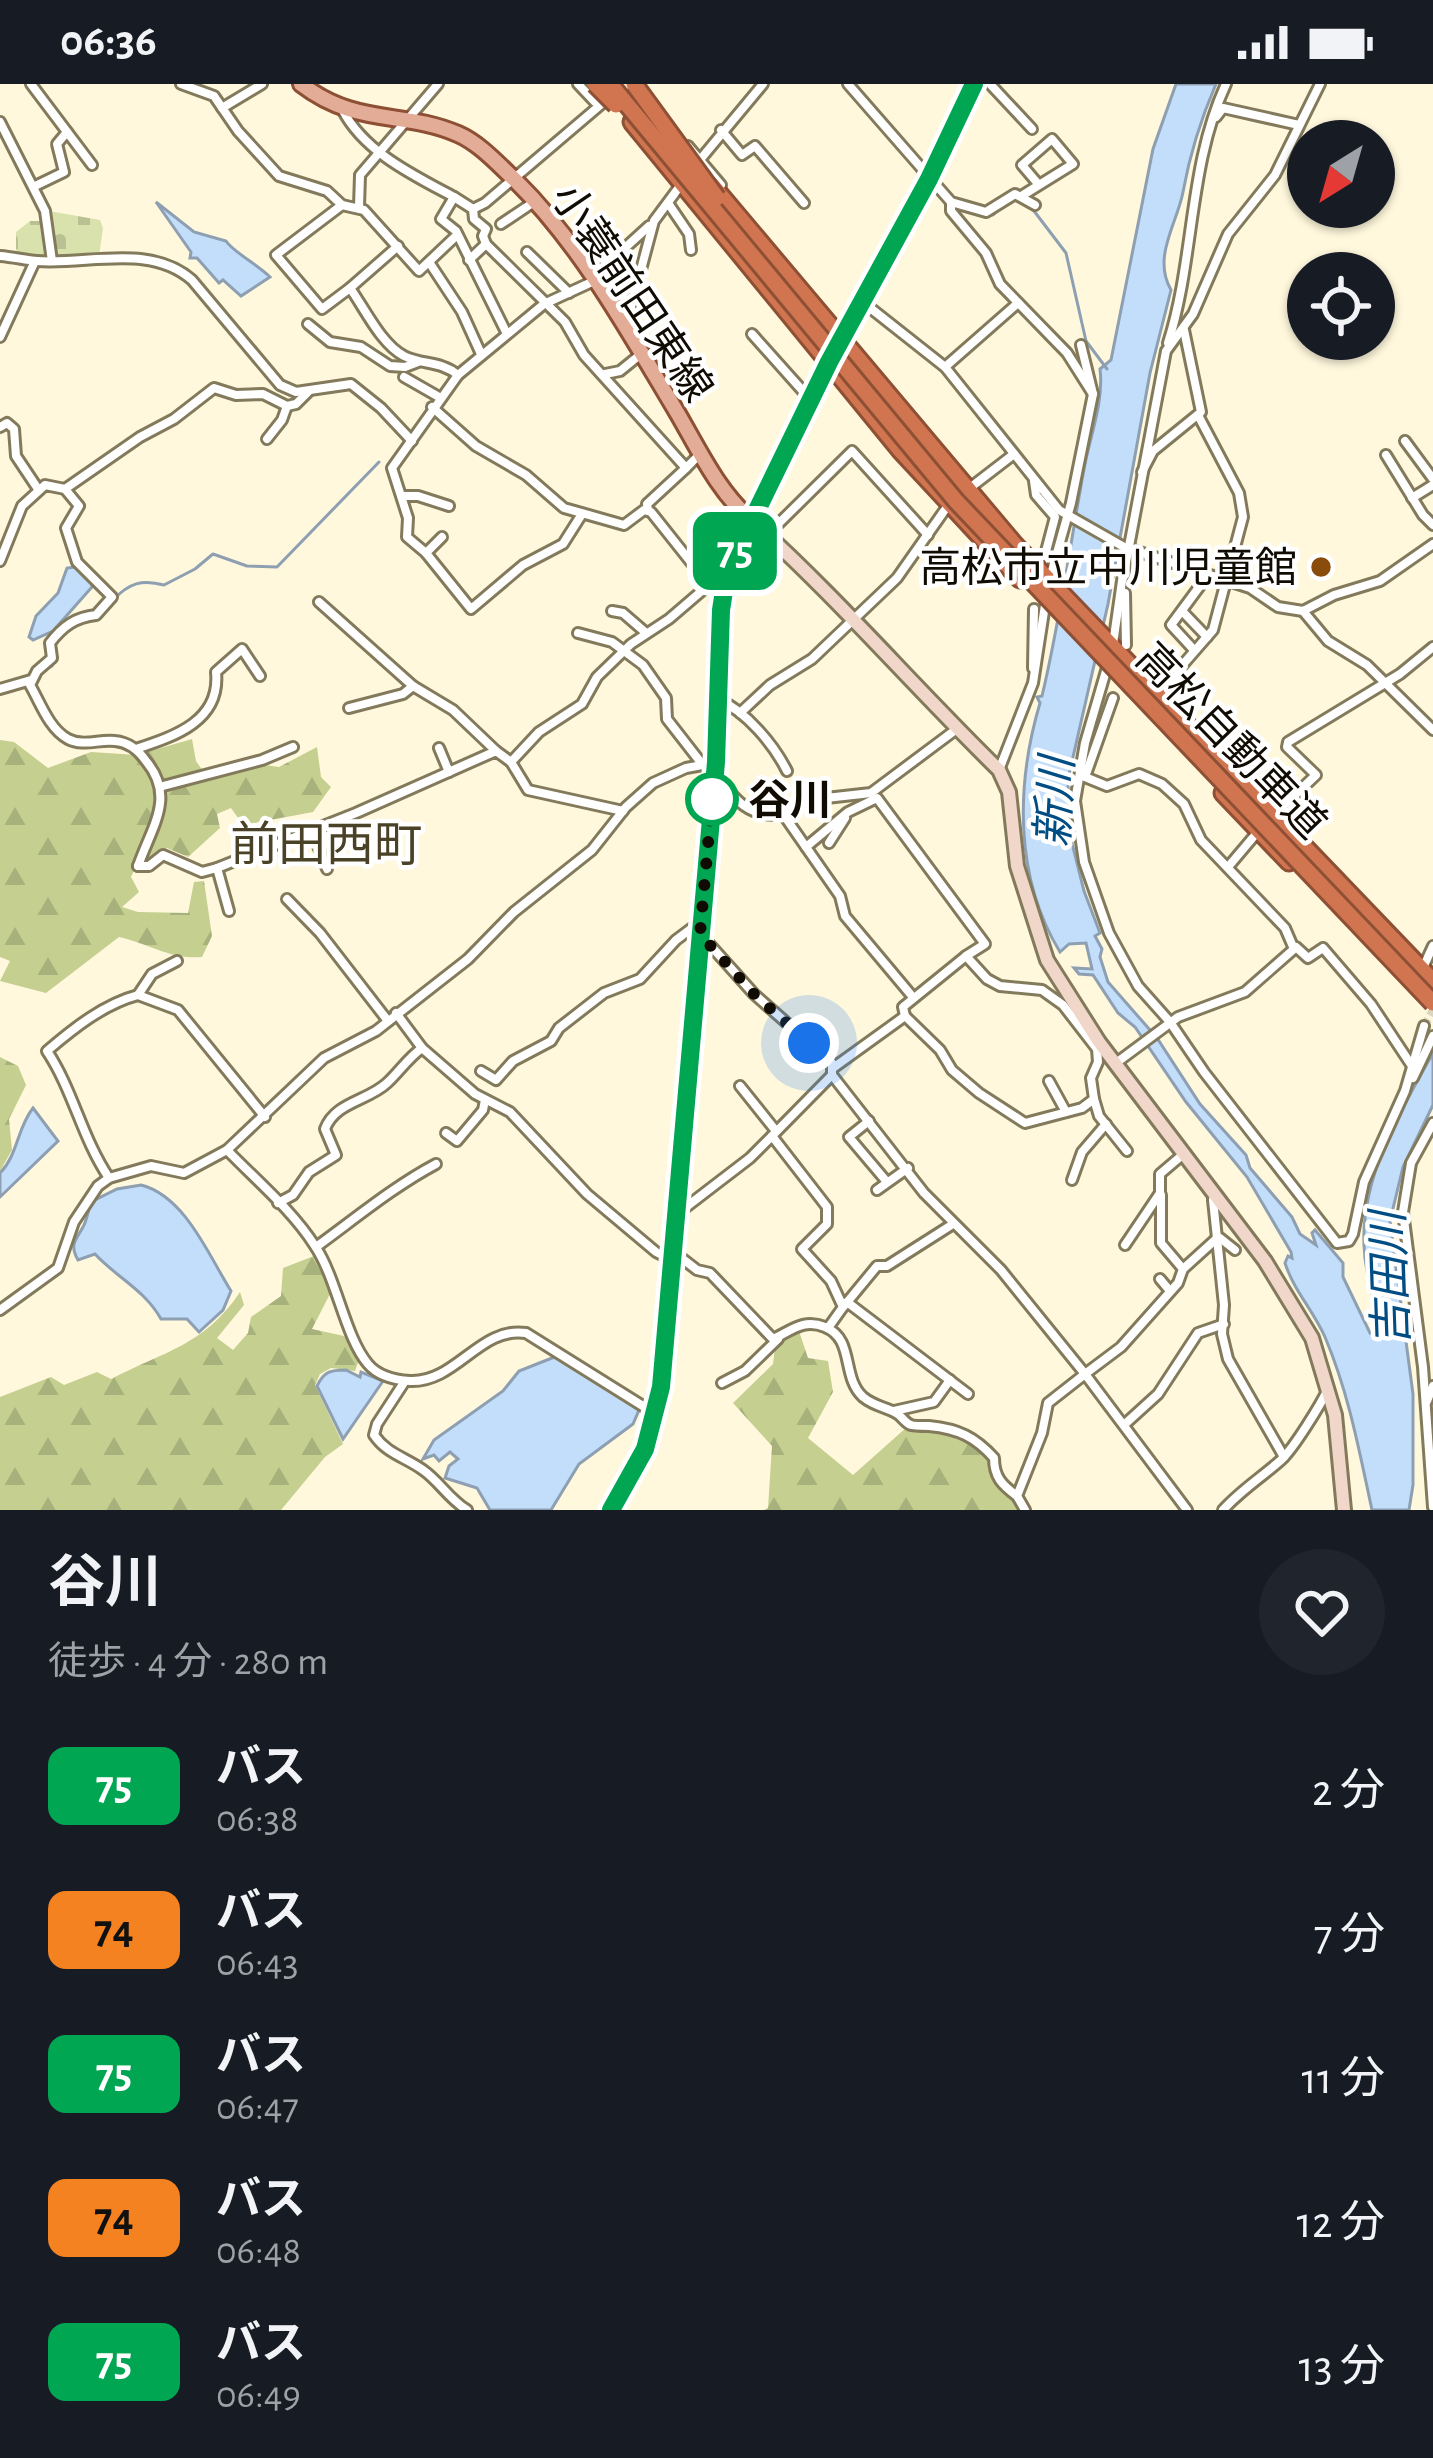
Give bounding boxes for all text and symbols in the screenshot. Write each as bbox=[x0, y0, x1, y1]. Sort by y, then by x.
text: 06:36 bbox=[60, 19, 157, 64]
north arrow bbox=[1287, 120, 1395, 228]
map controls bbox=[1287, 120, 1395, 360]
street label: 小蓑前田東線 bbox=[543, 176, 721, 409]
button: locate bbox=[1287, 252, 1395, 360]
line badge: 75 bbox=[681, 512, 789, 590]
text: 75 bbox=[717, 530, 753, 572]
place label: 高松市立中川児童館 bbox=[919, 546, 1297, 590]
marker: 高松市立中川児童館 bbox=[1308, 554, 1334, 580]
street label: 高松自動車道 bbox=[1128, 635, 1335, 847]
water label: 新川 bbox=[1030, 752, 1082, 848]
marker: 谷川 bbox=[687, 774, 737, 824]
place label: 谷川 bbox=[748, 779, 832, 822]
district label: 前田西町 bbox=[230, 820, 422, 871]
your location bbox=[779, 1013, 839, 1073]
water label: 吉田川 bbox=[1365, 1207, 1416, 1347]
button: heart bbox=[1259, 1549, 1385, 1675]
text: 谷川 bbox=[48, 1555, 162, 1612]
text: 徒歩 · 4 分 · 280 m bbox=[48, 1643, 328, 1682]
text: バス bbox=[216, 1746, 306, 1791]
text: 75 bbox=[96, 1765, 132, 1807]
text: 2 分 bbox=[1312, 1769, 1385, 1814]
text: 06:38 bbox=[216, 1800, 298, 1839]
text: バス bbox=[216, 1890, 306, 1935]
text: 74 bbox=[94, 1909, 134, 1951]
text: 7 分 bbox=[1314, 1913, 1385, 1958]
text: 06:43 bbox=[216, 1944, 299, 1983]
text: バス bbox=[216, 2034, 306, 2079]
text: 75 bbox=[96, 2053, 132, 2095]
text: 11 分 bbox=[1302, 2057, 1385, 2102]
text: 06:47 bbox=[216, 2088, 299, 2127]
text: バス bbox=[216, 2178, 306, 2223]
text: 74 bbox=[94, 2197, 134, 2239]
text: 12 分 bbox=[1297, 2201, 1385, 2246]
text: 06:48 bbox=[216, 2232, 301, 2271]
text: バス bbox=[216, 2322, 306, 2367]
text: 75 bbox=[96, 2341, 132, 2383]
text: 13 分 bbox=[1299, 2345, 1385, 2390]
text: 06:49 bbox=[216, 2376, 301, 2415]

